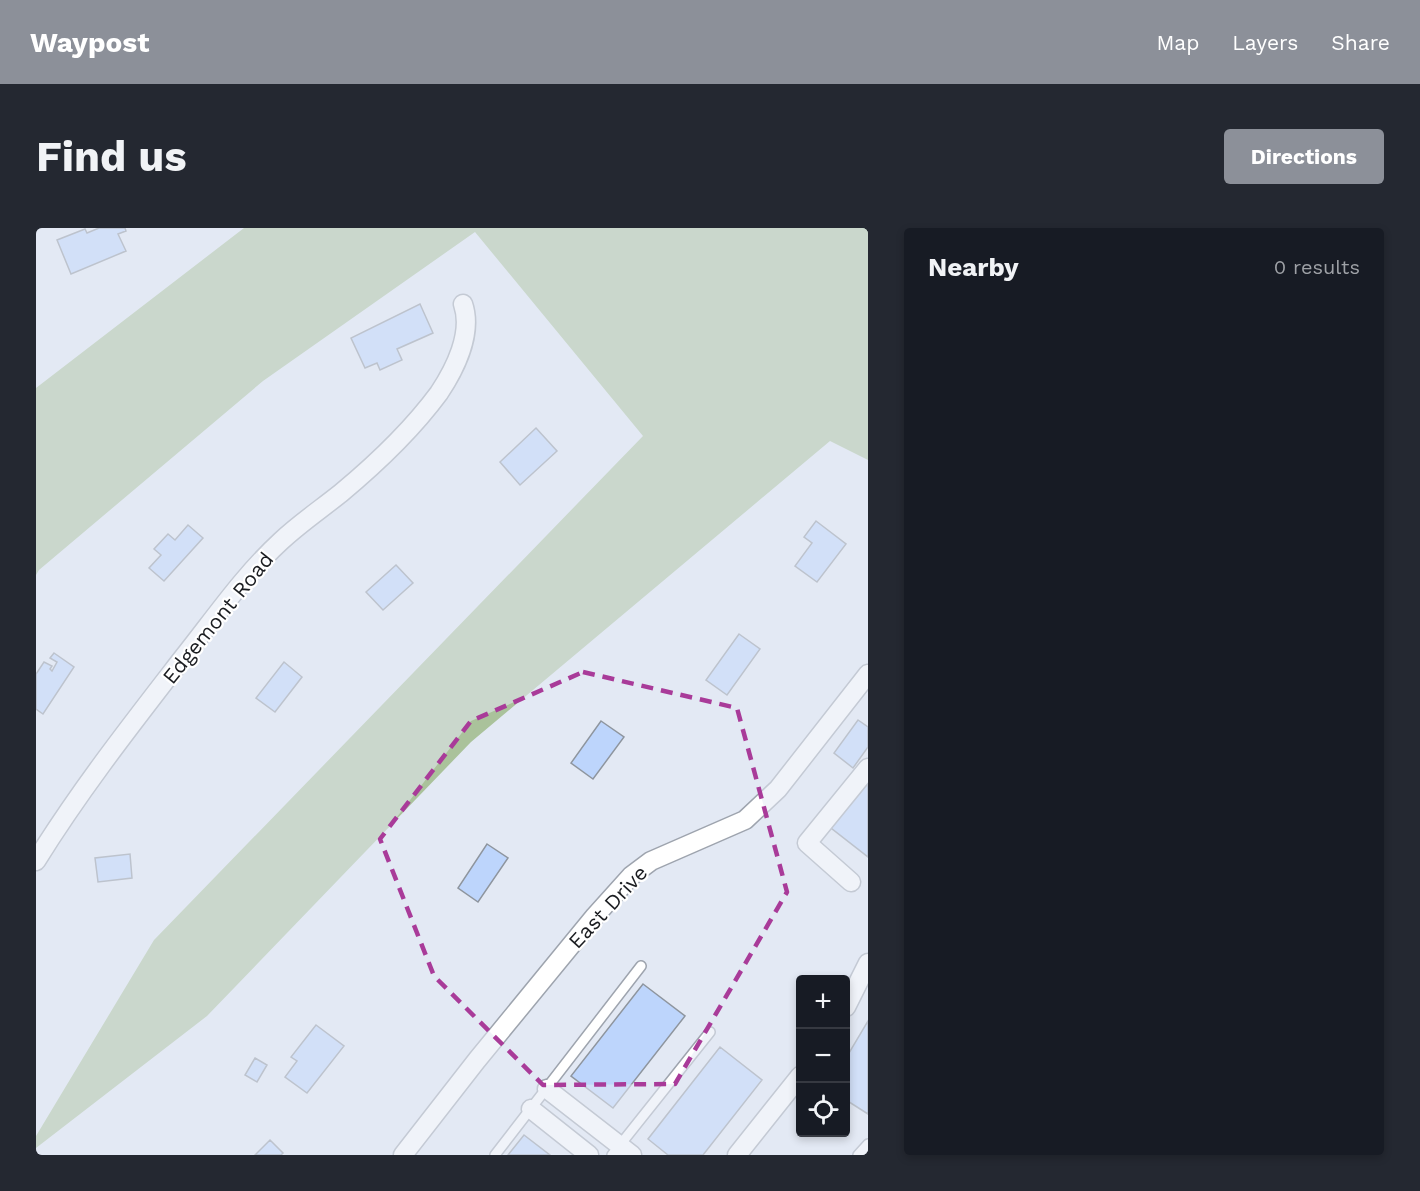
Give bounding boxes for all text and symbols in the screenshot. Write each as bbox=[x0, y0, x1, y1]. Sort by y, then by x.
text: Waypost bbox=[30, 26, 149, 59]
text: Map bbox=[1156, 30, 1199, 55]
text: Layers bbox=[1232, 30, 1298, 55]
text: Share bbox=[1331, 30, 1390, 55]
button: Directions bbox=[1224, 129, 1384, 184]
text: Find us bbox=[36, 132, 187, 181]
text: Nearby bbox=[928, 252, 1019, 282]
text: 0 results bbox=[1274, 255, 1360, 279]
street label: Edgemont Road bbox=[157, 547, 278, 689]
street label: East Drive bbox=[563, 860, 652, 953]
map controls bbox=[796, 975, 850, 1137]
button: + bbox=[796, 975, 850, 1029]
button: − bbox=[796, 1029, 850, 1083]
button: locate bbox=[796, 1083, 850, 1137]

